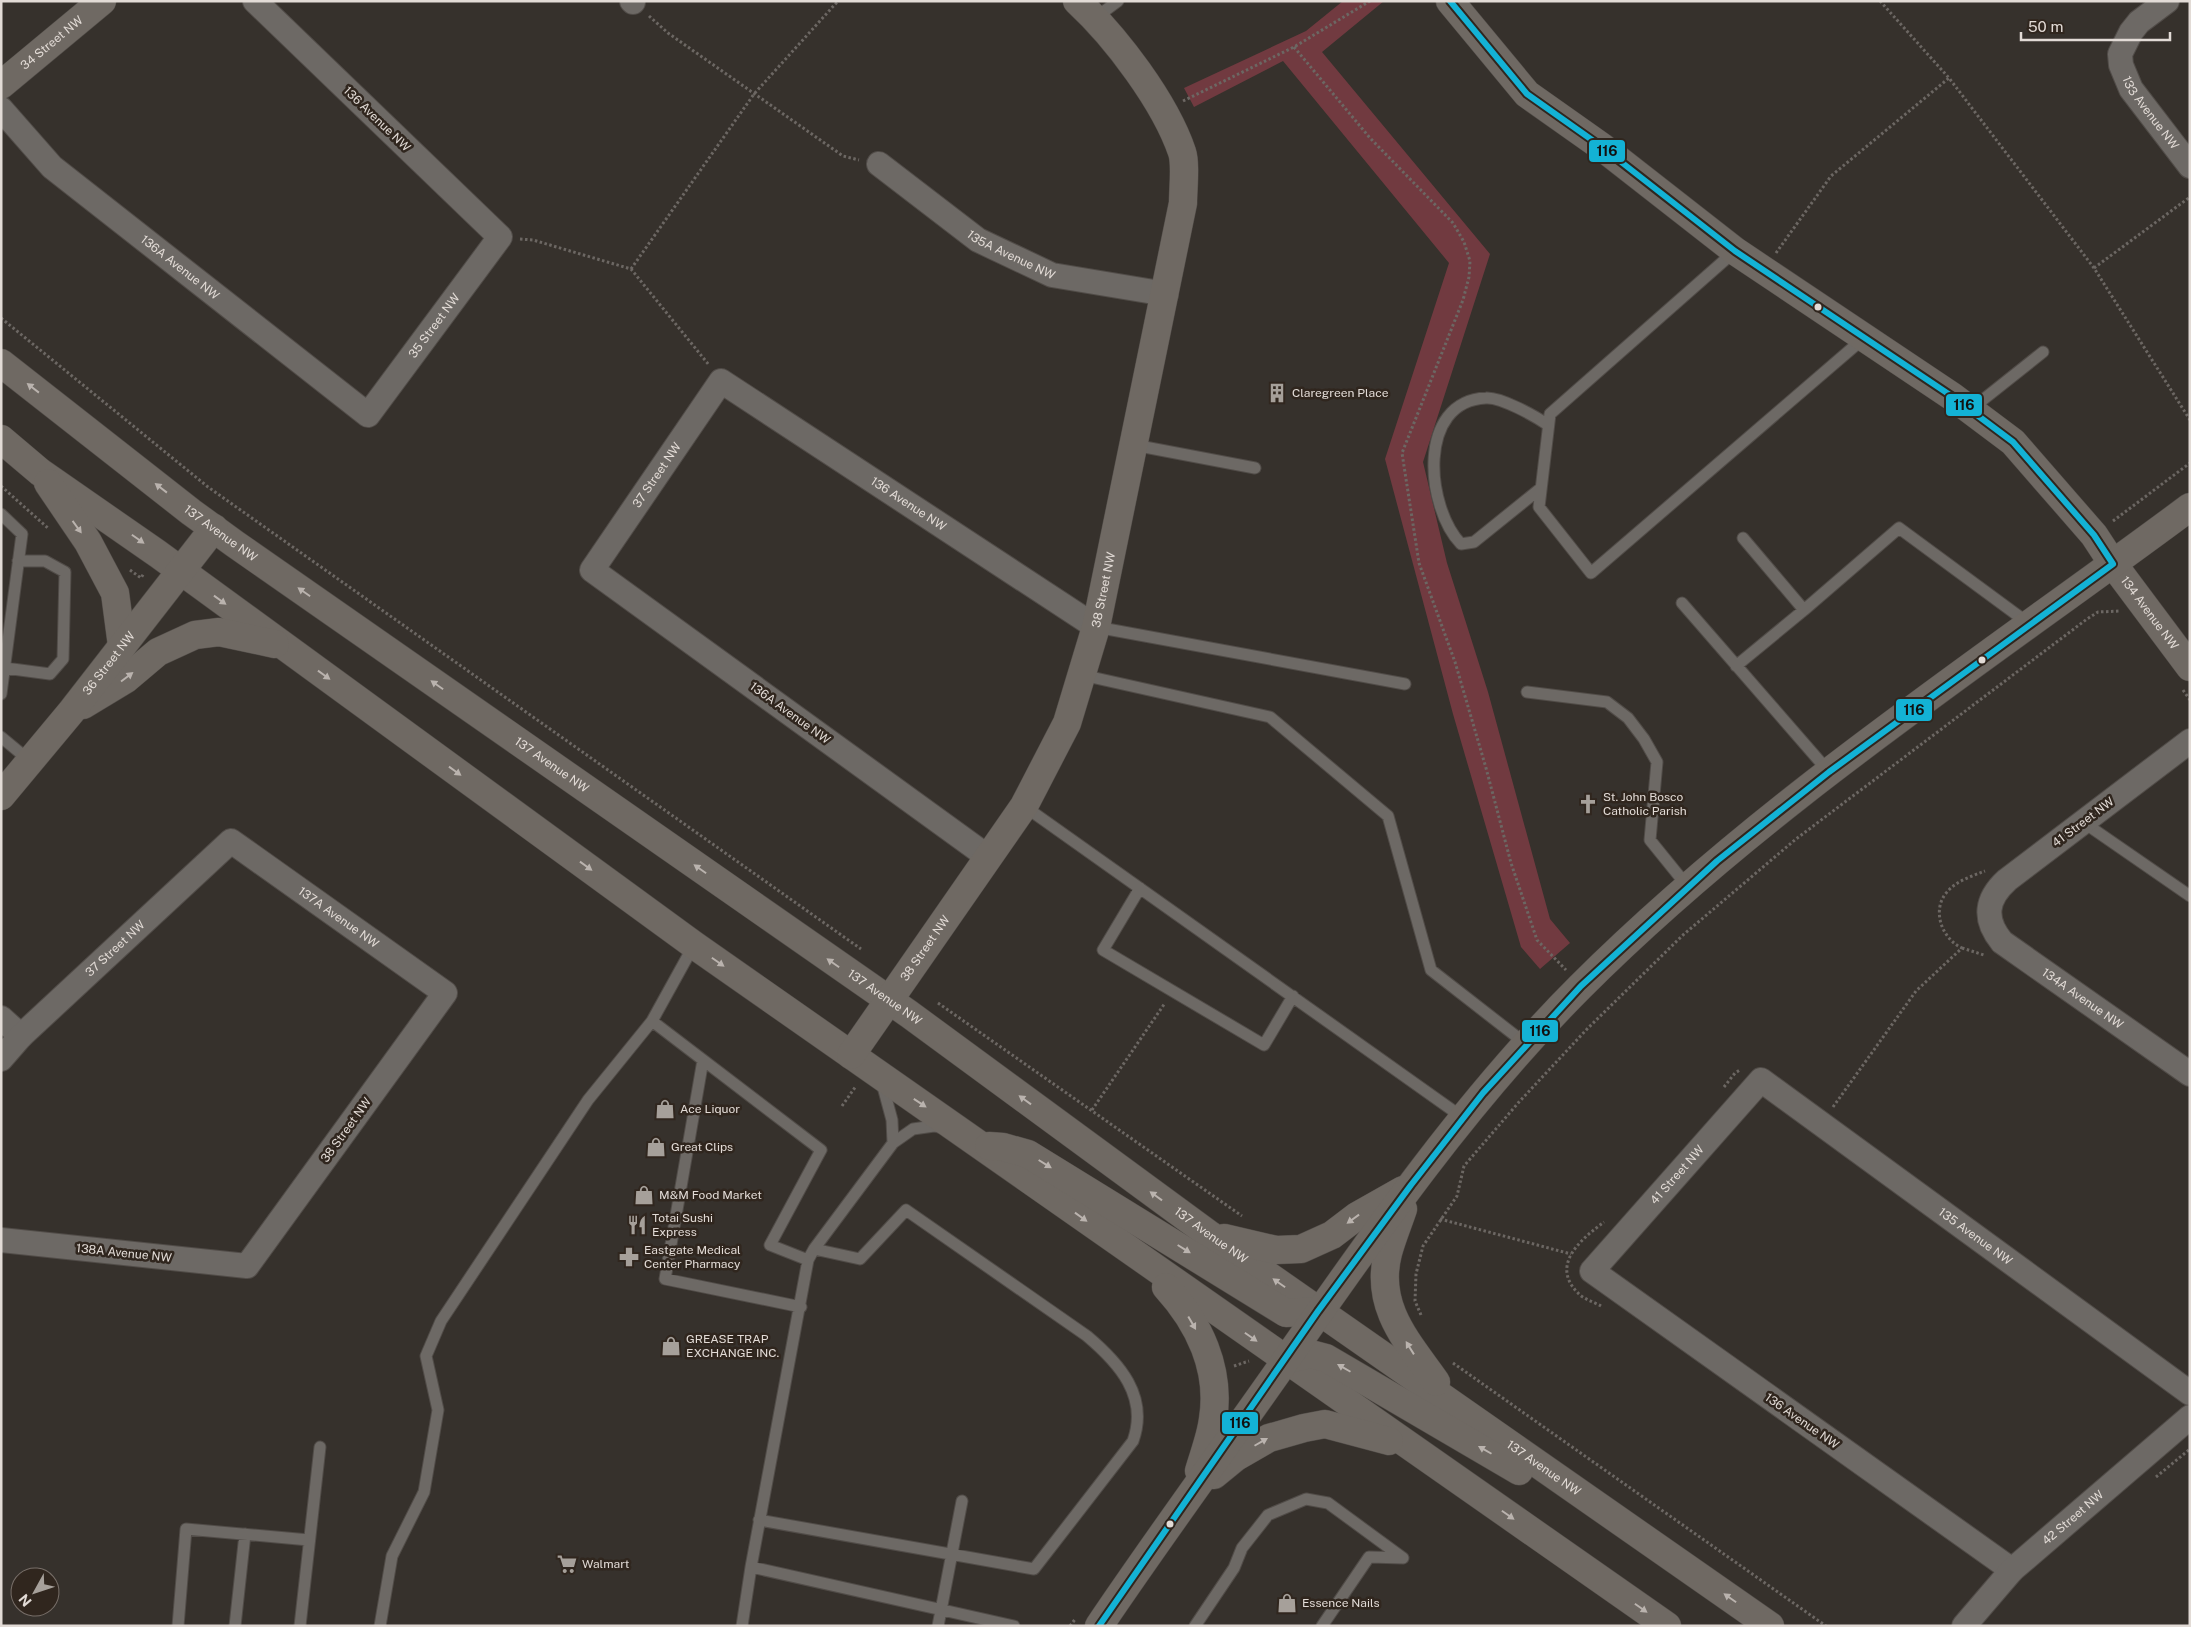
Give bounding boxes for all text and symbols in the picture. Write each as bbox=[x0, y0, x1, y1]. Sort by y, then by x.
scale bar bbox=[2021, 10, 2170, 42]
street label: 34 Street NW bbox=[18, 13, 86, 73]
text: 50 m bbox=[2028, 18, 2063, 35]
street label: 133 Avenue NW bbox=[2119, 74, 2182, 153]
street label: 136 Avenue NW bbox=[341, 84, 414, 155]
line badge: 116 bbox=[1588, 139, 1626, 163]
text: 116 bbox=[1596, 143, 1618, 159]
street label: 135A Avenue NW bbox=[964, 227, 1058, 283]
street label: 136A Avenue NW bbox=[138, 232, 223, 303]
street label: 35 Street NW bbox=[406, 290, 463, 361]
unlabelled marker bbox=[1813, 302, 1823, 312]
one-way arrow bbox=[27, 382, 40, 393]
building icon: Claregreen Place bbox=[1266, 382, 1288, 404]
place label: Claregreen Place bbox=[1292, 386, 1389, 400]
line badge: 116 bbox=[1945, 393, 1983, 417]
text: 116 bbox=[1953, 397, 1975, 413]
street label: 37 Street NW bbox=[630, 439, 684, 510]
street label: 136 Avenue NW bbox=[868, 474, 949, 534]
one-way arrow bbox=[154, 483, 167, 494]
street label: 137 Avenue NW bbox=[181, 502, 260, 565]
one-way arrow bbox=[72, 520, 82, 534]
one-way arrow bbox=[131, 534, 144, 544]
street label: 38 Street NW bbox=[1089, 550, 1118, 629]
street label: 134 Avenue NW bbox=[2118, 574, 2182, 653]
one-way arrow bbox=[297, 587, 310, 597]
one-way arrow bbox=[213, 594, 226, 605]
street label: 36 Street NW bbox=[80, 628, 138, 698]
unlabelled marker bbox=[1977, 655, 1987, 665]
one-way arrow bbox=[317, 670, 331, 680]
one-way arrow bbox=[121, 672, 134, 682]
street label: 136A Avenue NW bbox=[747, 679, 833, 747]
one-way arrow bbox=[430, 680, 444, 690]
line badge: 116 bbox=[1895, 698, 1933, 722]
text: 116 bbox=[1903, 702, 1925, 718]
street label: 137 Avenue NW bbox=[512, 734, 592, 796]
one-way arrow bbox=[448, 765, 461, 776]
place label: St. John Bosco Catholic Parish bbox=[1603, 790, 1687, 818]
church icon: St. John Bosco Catholic Parish bbox=[1577, 793, 1599, 815]
street label: 41 Street NW bbox=[2049, 794, 2117, 850]
one-way arrow bbox=[579, 861, 592, 872]
one-way arrow bbox=[693, 864, 707, 874]
street label: 137A Avenue NW bbox=[296, 884, 382, 951]
street label: 38 Street NW bbox=[898, 912, 953, 984]
street label: 37 Street NW bbox=[83, 917, 148, 980]
one-way arrow bbox=[711, 957, 725, 967]
one-way arrow bbox=[827, 958, 840, 968]
street label: 134A Avenue NW bbox=[2039, 965, 2126, 1032]
street label: 137 Avenue NW bbox=[845, 966, 925, 1028]
line badge: 116 bbox=[1521, 1019, 1559, 1043]
text: 116 bbox=[1529, 1023, 1551, 1039]
street label: 38 Street NW bbox=[318, 1094, 375, 1165]
one-way arrow bbox=[1019, 1094, 1032, 1105]
shop icon: Ace Liquor bbox=[654, 1098, 676, 1120]
one-way arrow bbox=[913, 1098, 927, 1108]
place label: Ace Liquor bbox=[680, 1102, 740, 1116]
shop icon: Great Clips bbox=[645, 1136, 667, 1158]
place label: Great Clips bbox=[671, 1140, 733, 1154]
street label: 41 Street NW bbox=[1647, 1142, 1707, 1207]
one-way arrow bbox=[1039, 1159, 1052, 1169]
shop icon: M&M Food Market bbox=[633, 1184, 655, 1206]
place label: M&M Food Market bbox=[659, 1188, 762, 1202]
one-way arrow bbox=[1150, 1191, 1163, 1201]
street label: 137 Avenue NW bbox=[1172, 1204, 1251, 1267]
street label: 135 Avenue NW bbox=[1936, 1205, 2015, 1268]
place label: Totai Sushi Express bbox=[652, 1211, 713, 1239]
one-way arrow bbox=[1075, 1211, 1088, 1221]
restaurant icon: Totai Sushi Express bbox=[626, 1214, 648, 1236]
one-way arrow bbox=[1347, 1214, 1360, 1224]
street label: 138A Avenue NW bbox=[75, 1241, 173, 1265]
place label: Eastgate Medical Center Pharmacy bbox=[644, 1243, 741, 1271]
one-way arrow bbox=[1177, 1245, 1190, 1254]
pharmacy icon: Eastgate Medical Center Pharmacy bbox=[618, 1246, 640, 1268]
one-way arrow bbox=[1272, 1278, 1285, 1288]
one-way arrow bbox=[1188, 1316, 1197, 1329]
place label: GREASE TRAP EXCHANGE INC. bbox=[686, 1332, 779, 1360]
one-way arrow bbox=[1244, 1332, 1258, 1342]
shop icon: GREASE TRAP EXCHANGE INC. bbox=[660, 1335, 682, 1357]
one-way arrow bbox=[1406, 1342, 1415, 1355]
one-way arrow bbox=[1338, 1364, 1351, 1373]
street label: 136 Avenue NW bbox=[1762, 1390, 1842, 1452]
line badge: 116 bbox=[1221, 1411, 1259, 1435]
text: 116 bbox=[1229, 1415, 1251, 1431]
street label: 137 Avenue NW bbox=[1504, 1437, 1584, 1499]
one-way arrow bbox=[1255, 1438, 1268, 1447]
one-way arrow bbox=[1478, 1446, 1491, 1455]
street label: 42 Street NW bbox=[2039, 1487, 2107, 1548]
one-way arrow bbox=[1501, 1510, 1515, 1520]
unlabelled marker bbox=[1165, 1519, 1175, 1529]
supermarket icon: Walmart bbox=[556, 1553, 578, 1575]
place label: Walmart bbox=[582, 1557, 630, 1571]
north arrow bbox=[10, 1567, 60, 1617]
text: N bbox=[15, 1591, 35, 1610]
shop icon: Essence Nails bbox=[1276, 1592, 1298, 1614]
one-way arrow bbox=[1723, 1593, 1737, 1603]
place label: Essence Nails bbox=[1302, 1596, 1380, 1610]
one-way arrow bbox=[1635, 1603, 1648, 1613]

